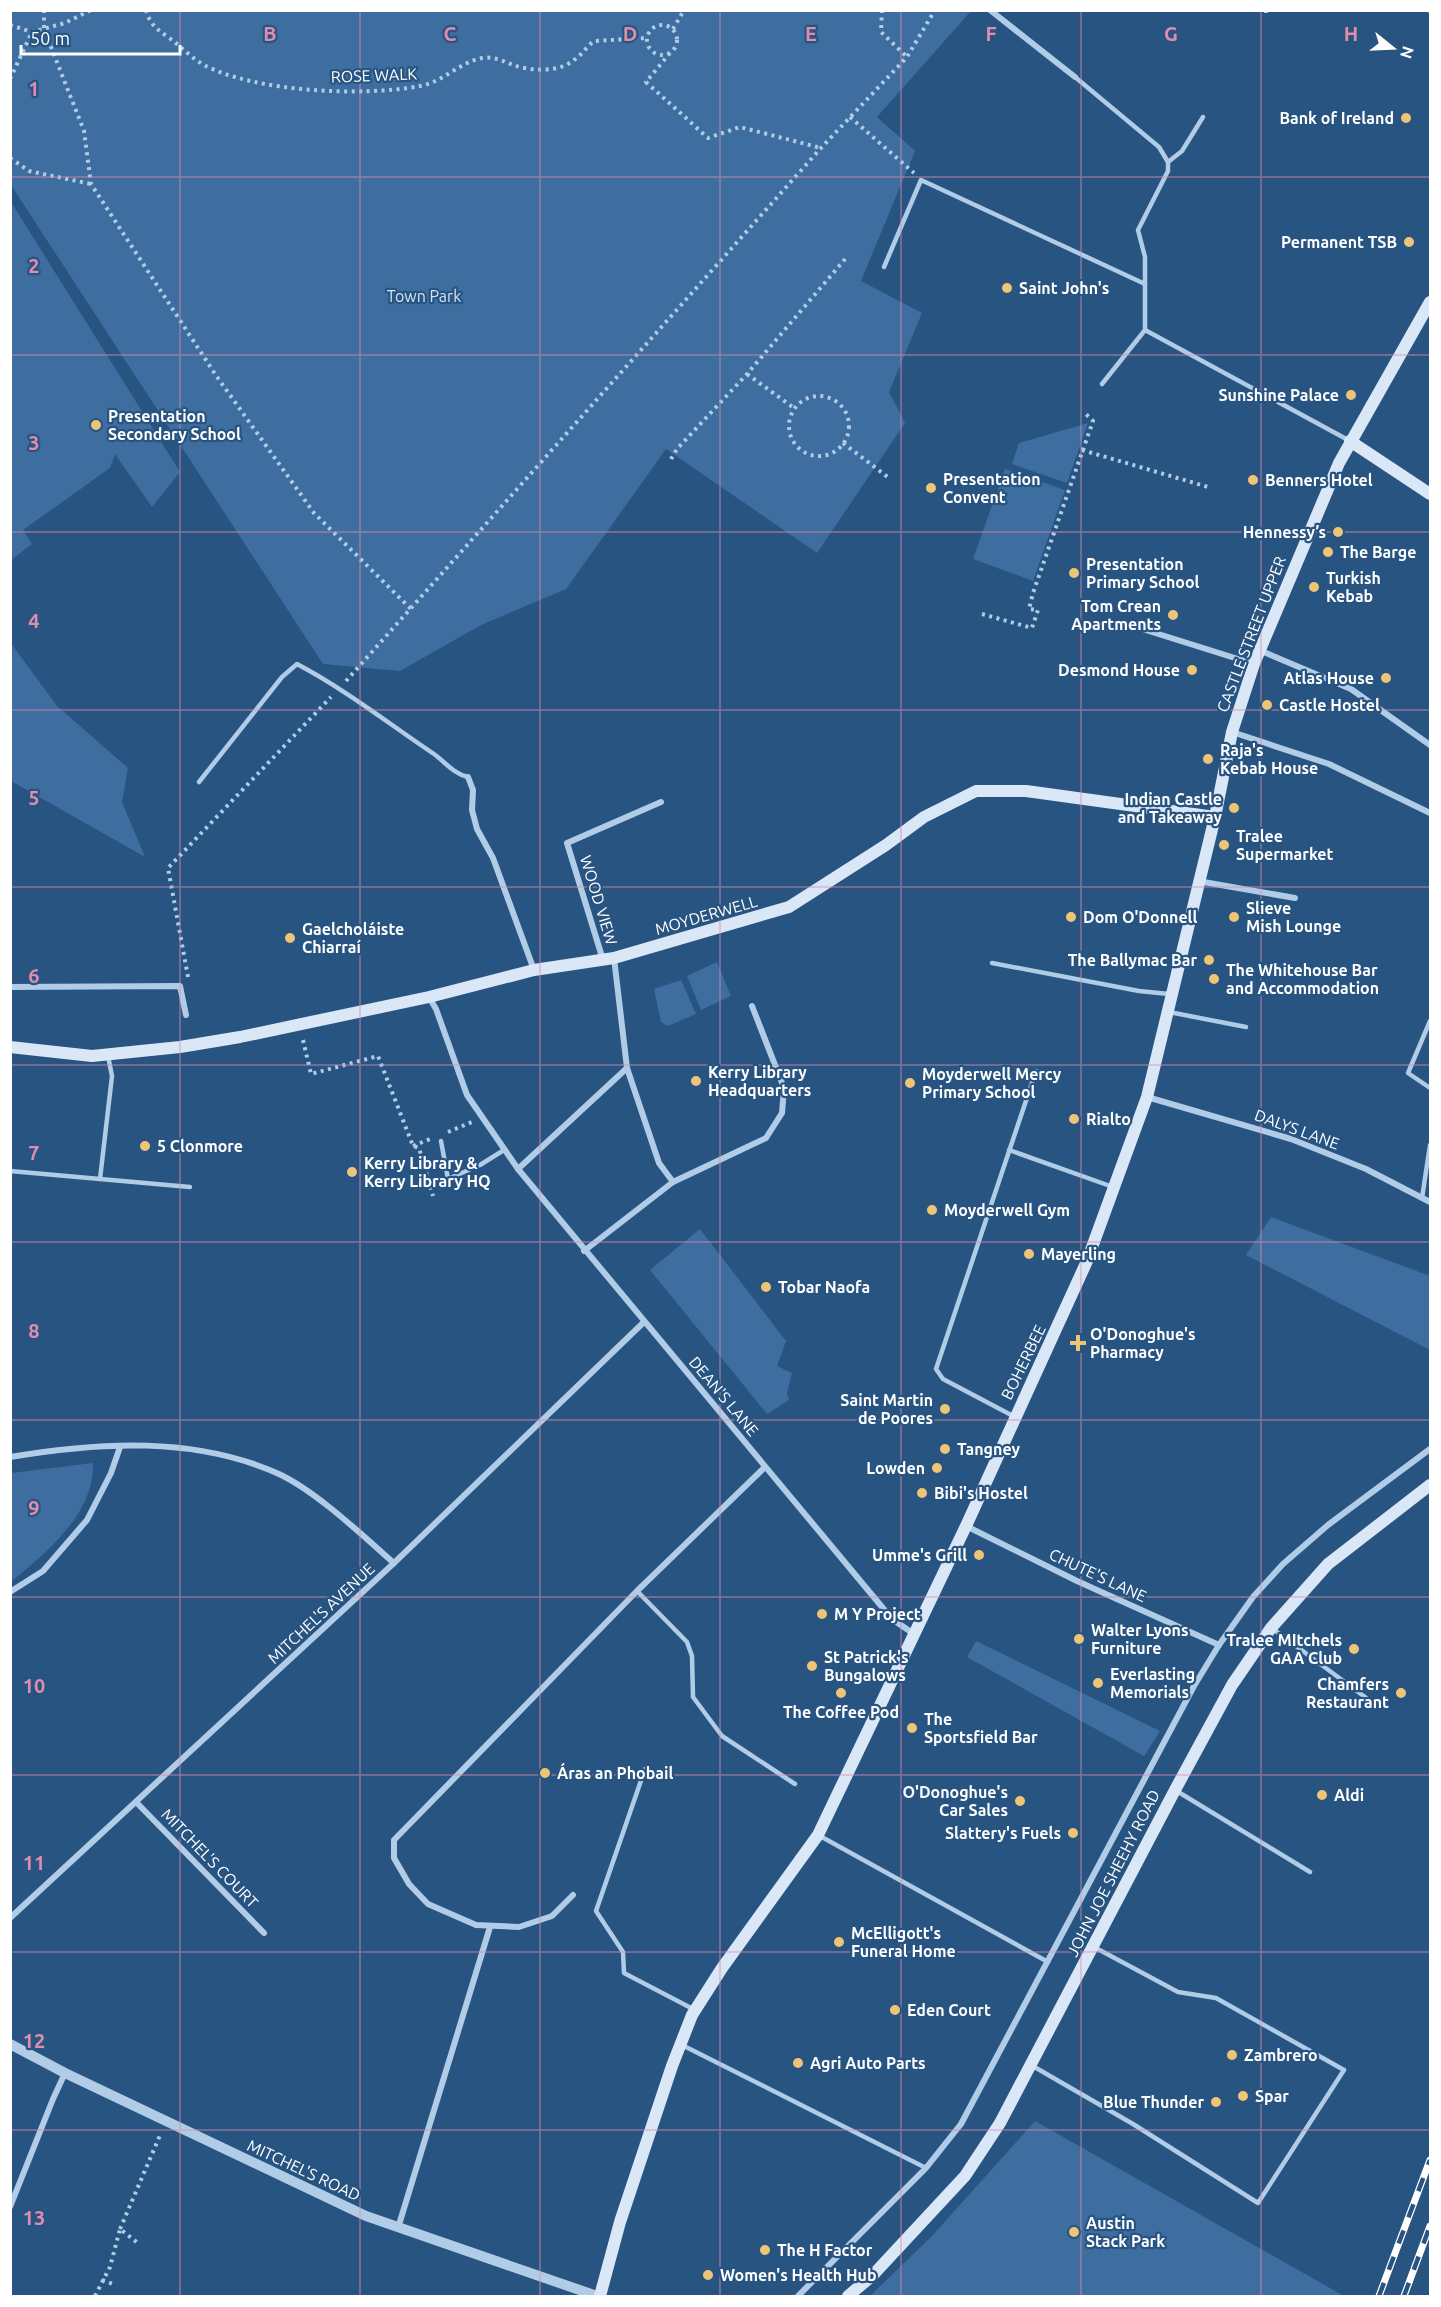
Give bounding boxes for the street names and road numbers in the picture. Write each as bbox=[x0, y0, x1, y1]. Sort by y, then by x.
street label: ROSE WALK bbox=[331, 64, 418, 86]
street label: CASTLE STREET UPPER bbox=[1213, 553, 1289, 715]
street label: WOOD VIEW bbox=[577, 853, 621, 947]
street label: MOYDERWELL bbox=[653, 892, 759, 938]
street label: DALYS LANE bbox=[1252, 1105, 1342, 1153]
street label: BOHERBEE bbox=[997, 1322, 1049, 1402]
street label: DEAN'S LANE bbox=[686, 1353, 762, 1439]
street label: CHUTE'S LANE bbox=[1047, 1545, 1149, 1605]
street label: MITCHEL'S AVENUE bbox=[264, 1559, 378, 1667]
street label: JOHN JOE SHEEHY ROAD bbox=[1063, 1787, 1163, 1959]
street label: MITCHEL'S COURT bbox=[158, 1805, 262, 1911]
street label: MITCHEL'S ROAD bbox=[245, 2136, 363, 2204]

